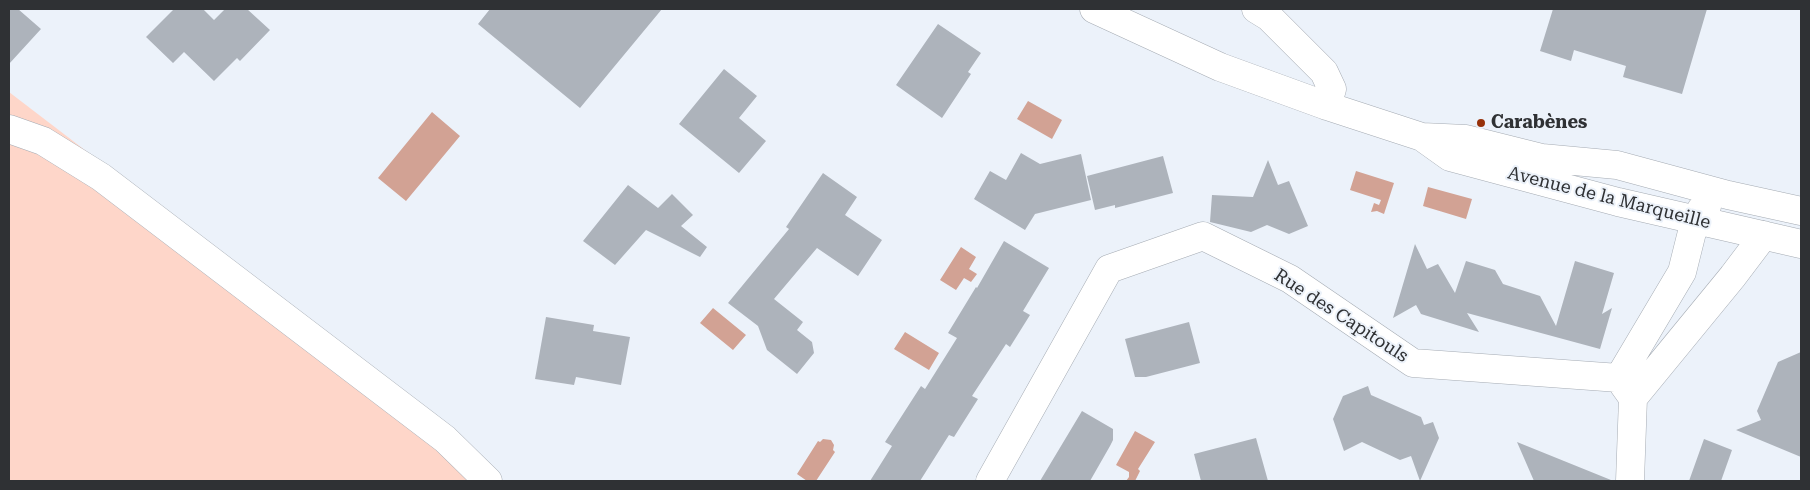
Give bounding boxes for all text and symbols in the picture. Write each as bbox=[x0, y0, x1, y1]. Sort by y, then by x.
place label: Carabènes bbox=[1491, 112, 1587, 134]
marker: Carabènes bbox=[1475, 117, 1487, 129]
street label: Avenue de la Marqueille bbox=[1505, 162, 1713, 234]
street label: Rue des Capitouls bbox=[1270, 265, 1412, 367]

